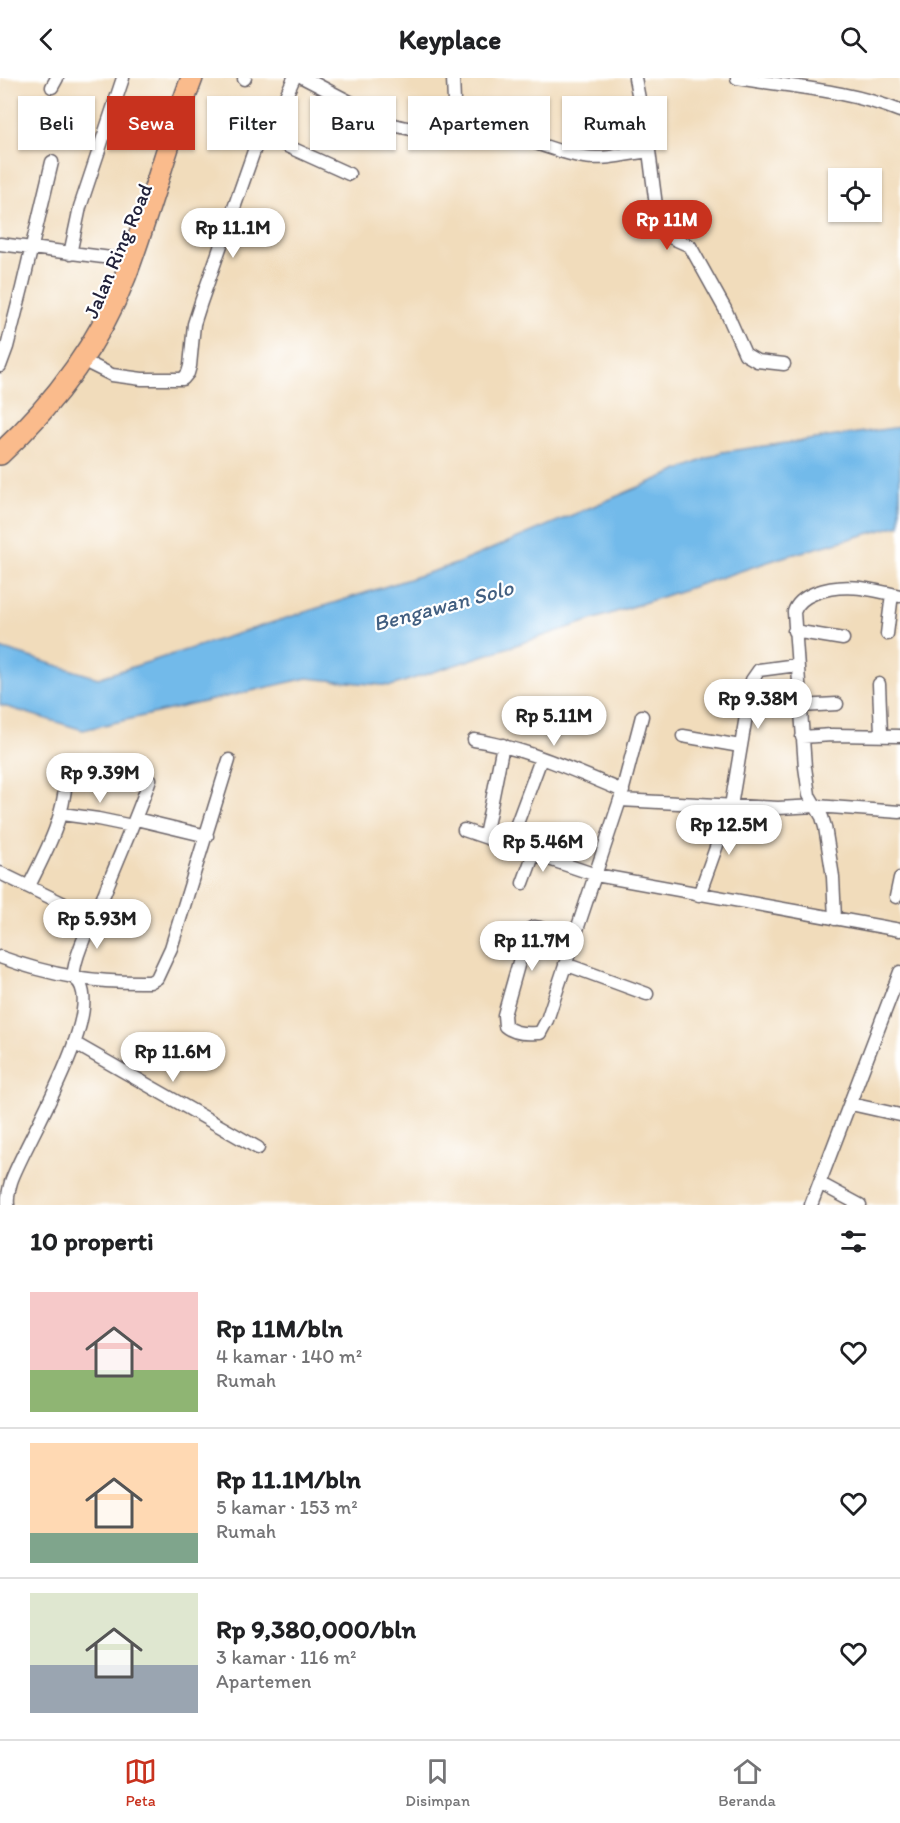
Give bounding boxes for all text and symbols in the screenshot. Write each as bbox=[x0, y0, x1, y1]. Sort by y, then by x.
icon: back bbox=[30, 23, 63, 56]
text: Keyplace bbox=[399, 23, 501, 56]
icon: search bbox=[837, 23, 870, 56]
chip: Beli bbox=[18, 96, 95, 150]
chip: Sewa bbox=[107, 96, 195, 150]
chip: Filter bbox=[207, 96, 298, 150]
chip: Baru bbox=[310, 96, 396, 150]
chip: Apartemen bbox=[408, 96, 550, 150]
chip: Rumah bbox=[562, 96, 667, 150]
map controls bbox=[828, 168, 882, 222]
button: locate bbox=[828, 168, 882, 222]
street label: Jalan Ring Road bbox=[78, 180, 157, 322]
pin: Rp 11M bbox=[618, 200, 716, 251]
text: Rp 11M bbox=[636, 207, 698, 231]
pin: Rp 11.1M bbox=[171, 208, 295, 259]
text: Rp 11.1M bbox=[195, 215, 271, 239]
water label: Bengawan Solo bbox=[370, 574, 517, 637]
pin: Rp 9.38M bbox=[696, 679, 820, 730]
text: Rp 9.38M bbox=[718, 686, 798, 710]
pin: Rp 5.11M bbox=[492, 696, 616, 747]
text: Rp 5.11M bbox=[516, 703, 592, 727]
pin: Rp 9.39M bbox=[38, 753, 162, 804]
text: Rp 9.39M bbox=[60, 760, 140, 784]
pin: Rp 12.5M bbox=[667, 805, 791, 856]
text: Rp 12.5M bbox=[690, 812, 768, 836]
pin: Rp 5.46M bbox=[481, 822, 605, 873]
text: Rp 5.46M bbox=[503, 829, 583, 853]
pin: Rp 5.93M bbox=[35, 899, 159, 950]
text: Rp 5.93M bbox=[57, 906, 137, 930]
pin: Rp 11.7M bbox=[470, 921, 594, 972]
text: Rp 11.7M bbox=[494, 928, 570, 952]
pin: Rp 11.6M bbox=[111, 1032, 235, 1083]
text: Rp 11.6M bbox=[135, 1039, 211, 1063]
text: 10 properti bbox=[30, 1225, 154, 1257]
icon: filters bbox=[837, 1225, 870, 1258]
text: Rp 11M/bln bbox=[216, 1312, 343, 1344]
icon: home bbox=[78, 1316, 150, 1388]
icon: heart bbox=[837, 1336, 870, 1369]
text: 4 kamar · 140 m² bbox=[216, 1344, 362, 1368]
text: Rumah bbox=[216, 1368, 276, 1392]
text: Rp 11.1M/bln bbox=[216, 1463, 361, 1495]
icon: home bbox=[78, 1467, 150, 1539]
icon: heart bbox=[837, 1487, 870, 1520]
text: 5 kamar · 153 m² bbox=[216, 1495, 358, 1519]
text: Rumah bbox=[216, 1519, 276, 1543]
text: Rp 9,380,000/bln bbox=[216, 1613, 416, 1645]
icon: home bbox=[78, 1617, 150, 1689]
icon: heart bbox=[837, 1637, 870, 1670]
text: 3 kamar · 116 m² bbox=[216, 1645, 357, 1669]
text: Apartemen bbox=[216, 1669, 311, 1693]
tab: Peta bbox=[124, 1755, 157, 1810]
tab: Disimpan bbox=[405, 1755, 470, 1810]
tab: Beranda bbox=[718, 1755, 776, 1810]

